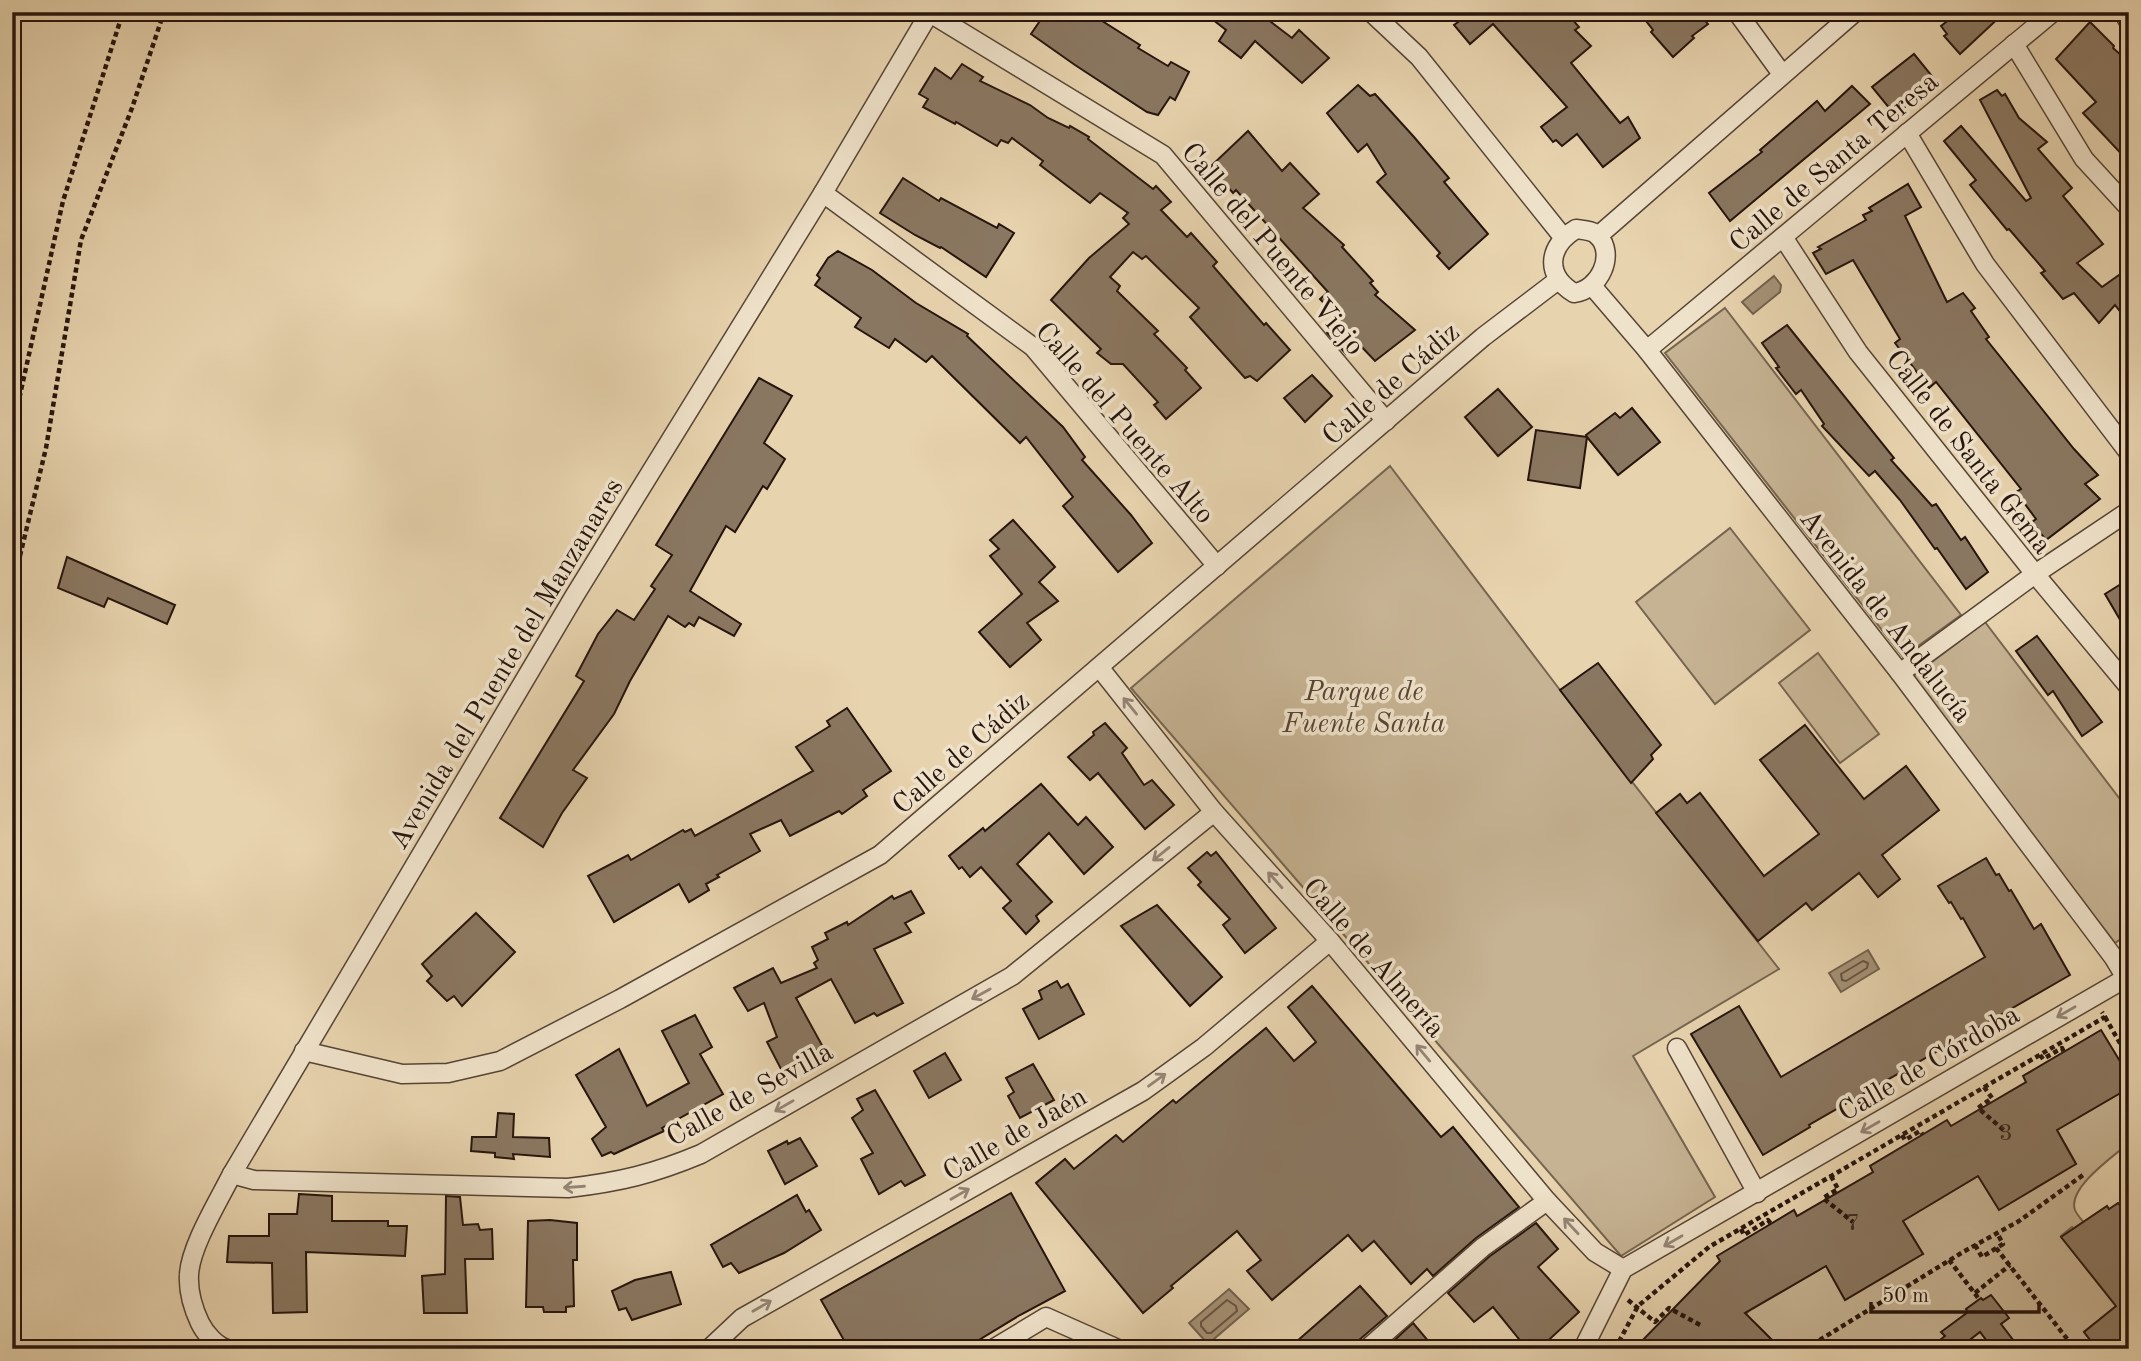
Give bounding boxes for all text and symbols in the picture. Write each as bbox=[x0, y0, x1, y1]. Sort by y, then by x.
street label: Calle de Santa Teresa bbox=[1725, 68, 1945, 259]
street label: Calle del Puente Viejo bbox=[1175, 138, 1368, 361]
street label: Calle del Puente Alto bbox=[1029, 318, 1218, 530]
street label: Calle de Cádiz bbox=[1318, 319, 1466, 452]
street label: Calle de Santa Gema bbox=[1879, 345, 2056, 560]
street label: Avenida del Puente del Manzanares bbox=[386, 474, 630, 855]
street label: Avenida de Andalucía bbox=[1793, 505, 1976, 729]
park label: Parque de Fuente Santa bbox=[1281, 679, 1446, 739]
street label: Calle de Cádiz bbox=[888, 688, 1036, 821]
one-way arrow bbox=[1122, 697, 1137, 715]
one-way arrow bbox=[1152, 847, 1170, 862]
one-way arrow bbox=[1267, 872, 1284, 889]
street label: Calle de Almería bbox=[1296, 874, 1449, 1044]
one-way arrow bbox=[972, 987, 992, 1001]
street label: Calle de Córdoba bbox=[1834, 1001, 2025, 1128]
one-way arrow bbox=[2057, 1005, 2077, 1019]
street label: Calle de Sevilla bbox=[663, 1038, 838, 1153]
one-way arrow bbox=[1415, 1044, 1431, 1062]
one-way arrow bbox=[1147, 1073, 1166, 1087]
street label: Calle de Jaén bbox=[939, 1083, 1092, 1188]
one-way arrow bbox=[774, 1099, 794, 1113]
one-way arrow bbox=[1861, 1120, 1881, 1134]
house number: 3 bbox=[1999, 1122, 2013, 1146]
one-way arrow bbox=[563, 1181, 586, 1194]
one-way arrow bbox=[949, 1187, 970, 1200]
house number: 7 bbox=[1846, 1212, 1860, 1236]
one-way arrow bbox=[1562, 1218, 1579, 1235]
one-way arrow bbox=[1664, 1234, 1684, 1248]
scale bar bbox=[1871, 1270, 2039, 1314]
text: 50 m bbox=[1882, 1286, 1929, 1307]
one-way arrow bbox=[751, 1299, 772, 1312]

